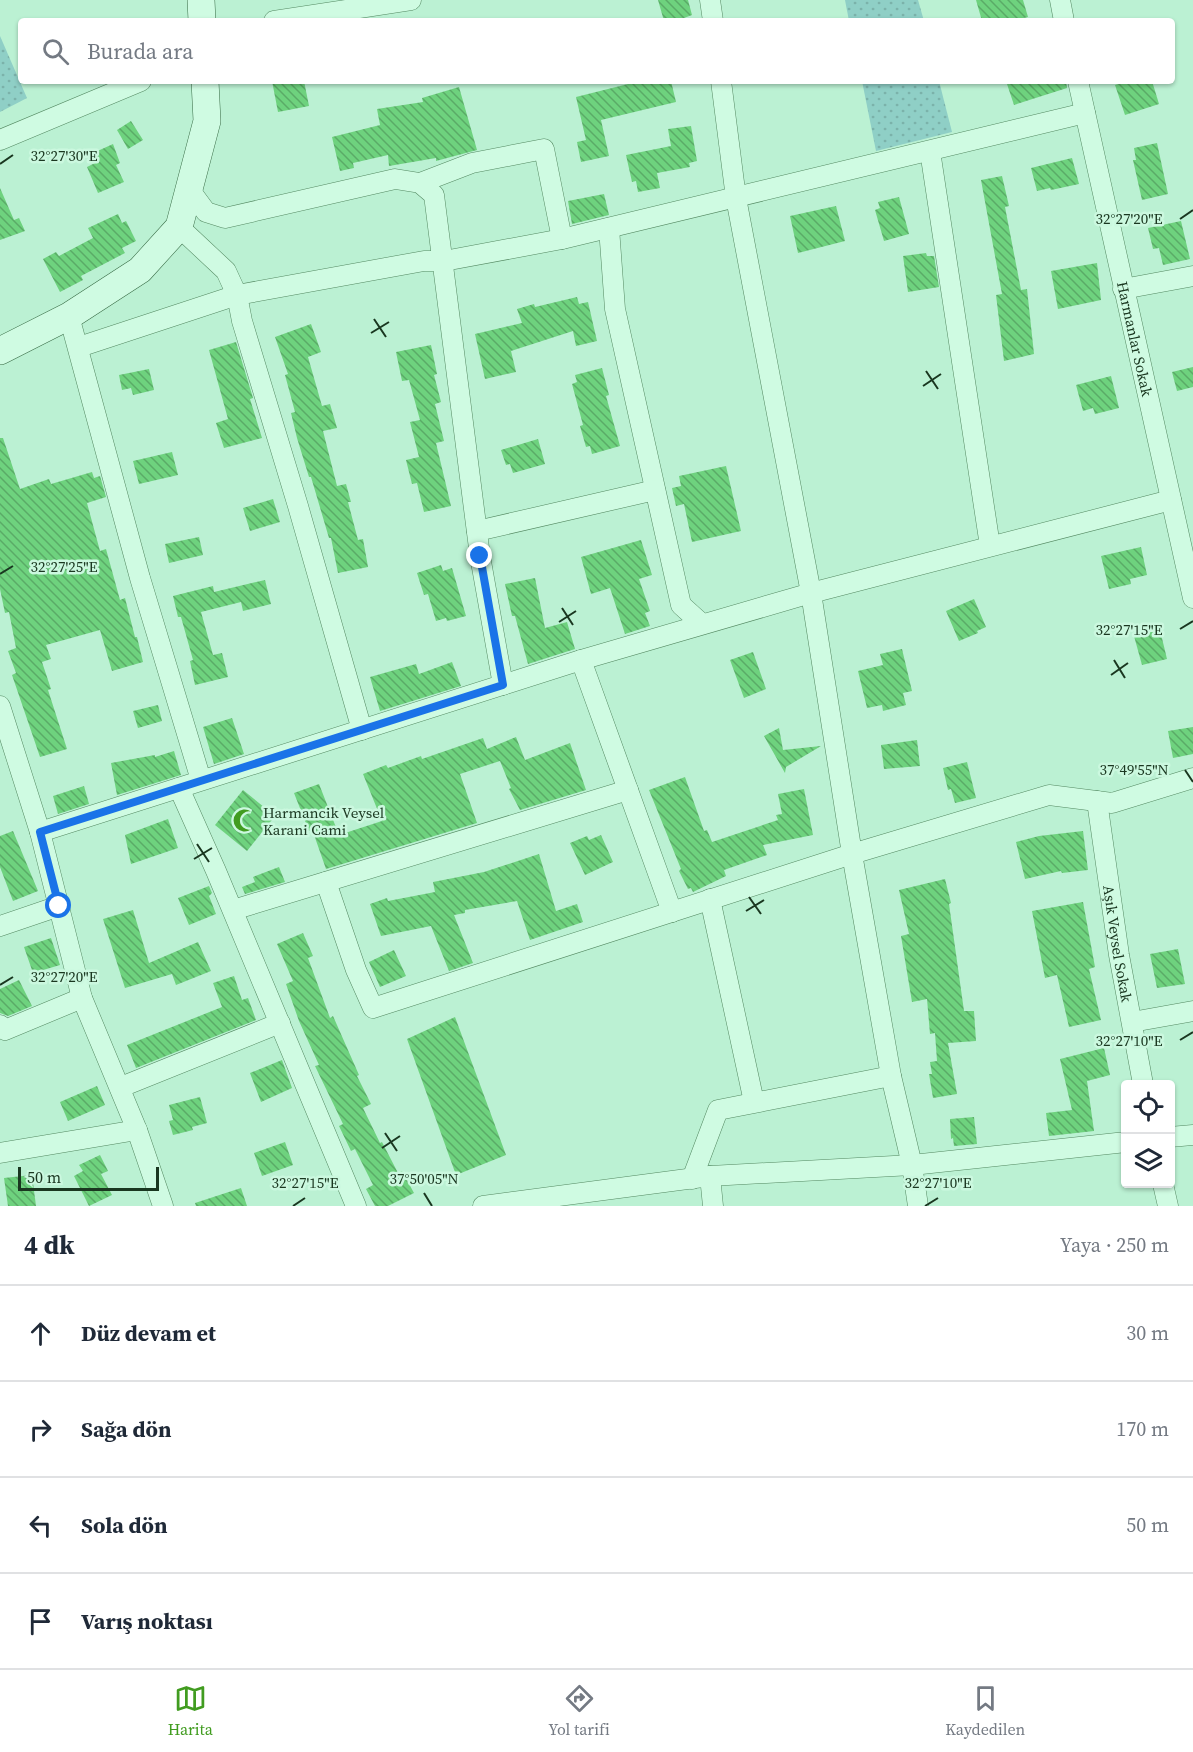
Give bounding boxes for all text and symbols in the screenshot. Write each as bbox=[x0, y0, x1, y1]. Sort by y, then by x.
search box bbox=[18, 18, 1175, 84]
icon: search bbox=[39, 35, 72, 68]
text: Burada ara bbox=[87, 36, 193, 66]
text: 32°27'30"E bbox=[30, 145, 98, 166]
text: 32°27'20"E bbox=[1095, 208, 1163, 229]
street label: Harmanlar Sokak bbox=[1112, 279, 1158, 399]
route end bbox=[466, 542, 492, 568]
text: 32°27'25"E bbox=[30, 556, 98, 577]
text: 32°27'15"E bbox=[1095, 619, 1163, 640]
text: 37°49'55"N bbox=[1099, 759, 1169, 780]
place label: Harmancik Veysel Karani Cami bbox=[263, 802, 385, 840]
mosque icon: Harmancik Veysel Karani Cami bbox=[232, 808, 258, 834]
street label: Aşık Veysel Sokak bbox=[1099, 884, 1138, 1004]
route start bbox=[45, 892, 71, 918]
text: 32°27'20"E bbox=[30, 966, 98, 987]
text: 32°27'10"E bbox=[1095, 1030, 1163, 1051]
map controls bbox=[1121, 1080, 1175, 1188]
button: locate bbox=[1121, 1080, 1175, 1134]
button: layers bbox=[1121, 1134, 1175, 1188]
scale bar bbox=[18, 1164, 159, 1192]
text: 50 m bbox=[27, 1166, 61, 1188]
text: 37°50'05"N bbox=[389, 1168, 459, 1189]
text: 32°27'15"E bbox=[271, 1172, 339, 1193]
text: 32°27'10"E bbox=[904, 1172, 972, 1193]
text: 4 dk bbox=[24, 1227, 75, 1263]
text: Yaya · 250 m bbox=[1060, 1231, 1169, 1259]
icon: ahead bbox=[24, 1317, 57, 1350]
text: Düz devam et bbox=[81, 1318, 216, 1348]
text: 30 m bbox=[1126, 1319, 1169, 1347]
icon: right bbox=[24, 1413, 57, 1446]
text: Sağa dön bbox=[81, 1414, 171, 1444]
text: 170 m bbox=[1116, 1415, 1169, 1443]
icon: left bbox=[24, 1509, 57, 1542]
text: Sola dön bbox=[81, 1510, 168, 1540]
text: 50 m bbox=[1126, 1511, 1169, 1539]
icon: arrive bbox=[24, 1605, 57, 1638]
text: Varış noktası bbox=[81, 1606, 213, 1636]
tab: Harita bbox=[168, 1682, 213, 1740]
tab: Yol tarifi bbox=[548, 1682, 610, 1740]
tab: Kaydedilen bbox=[945, 1682, 1025, 1740]

